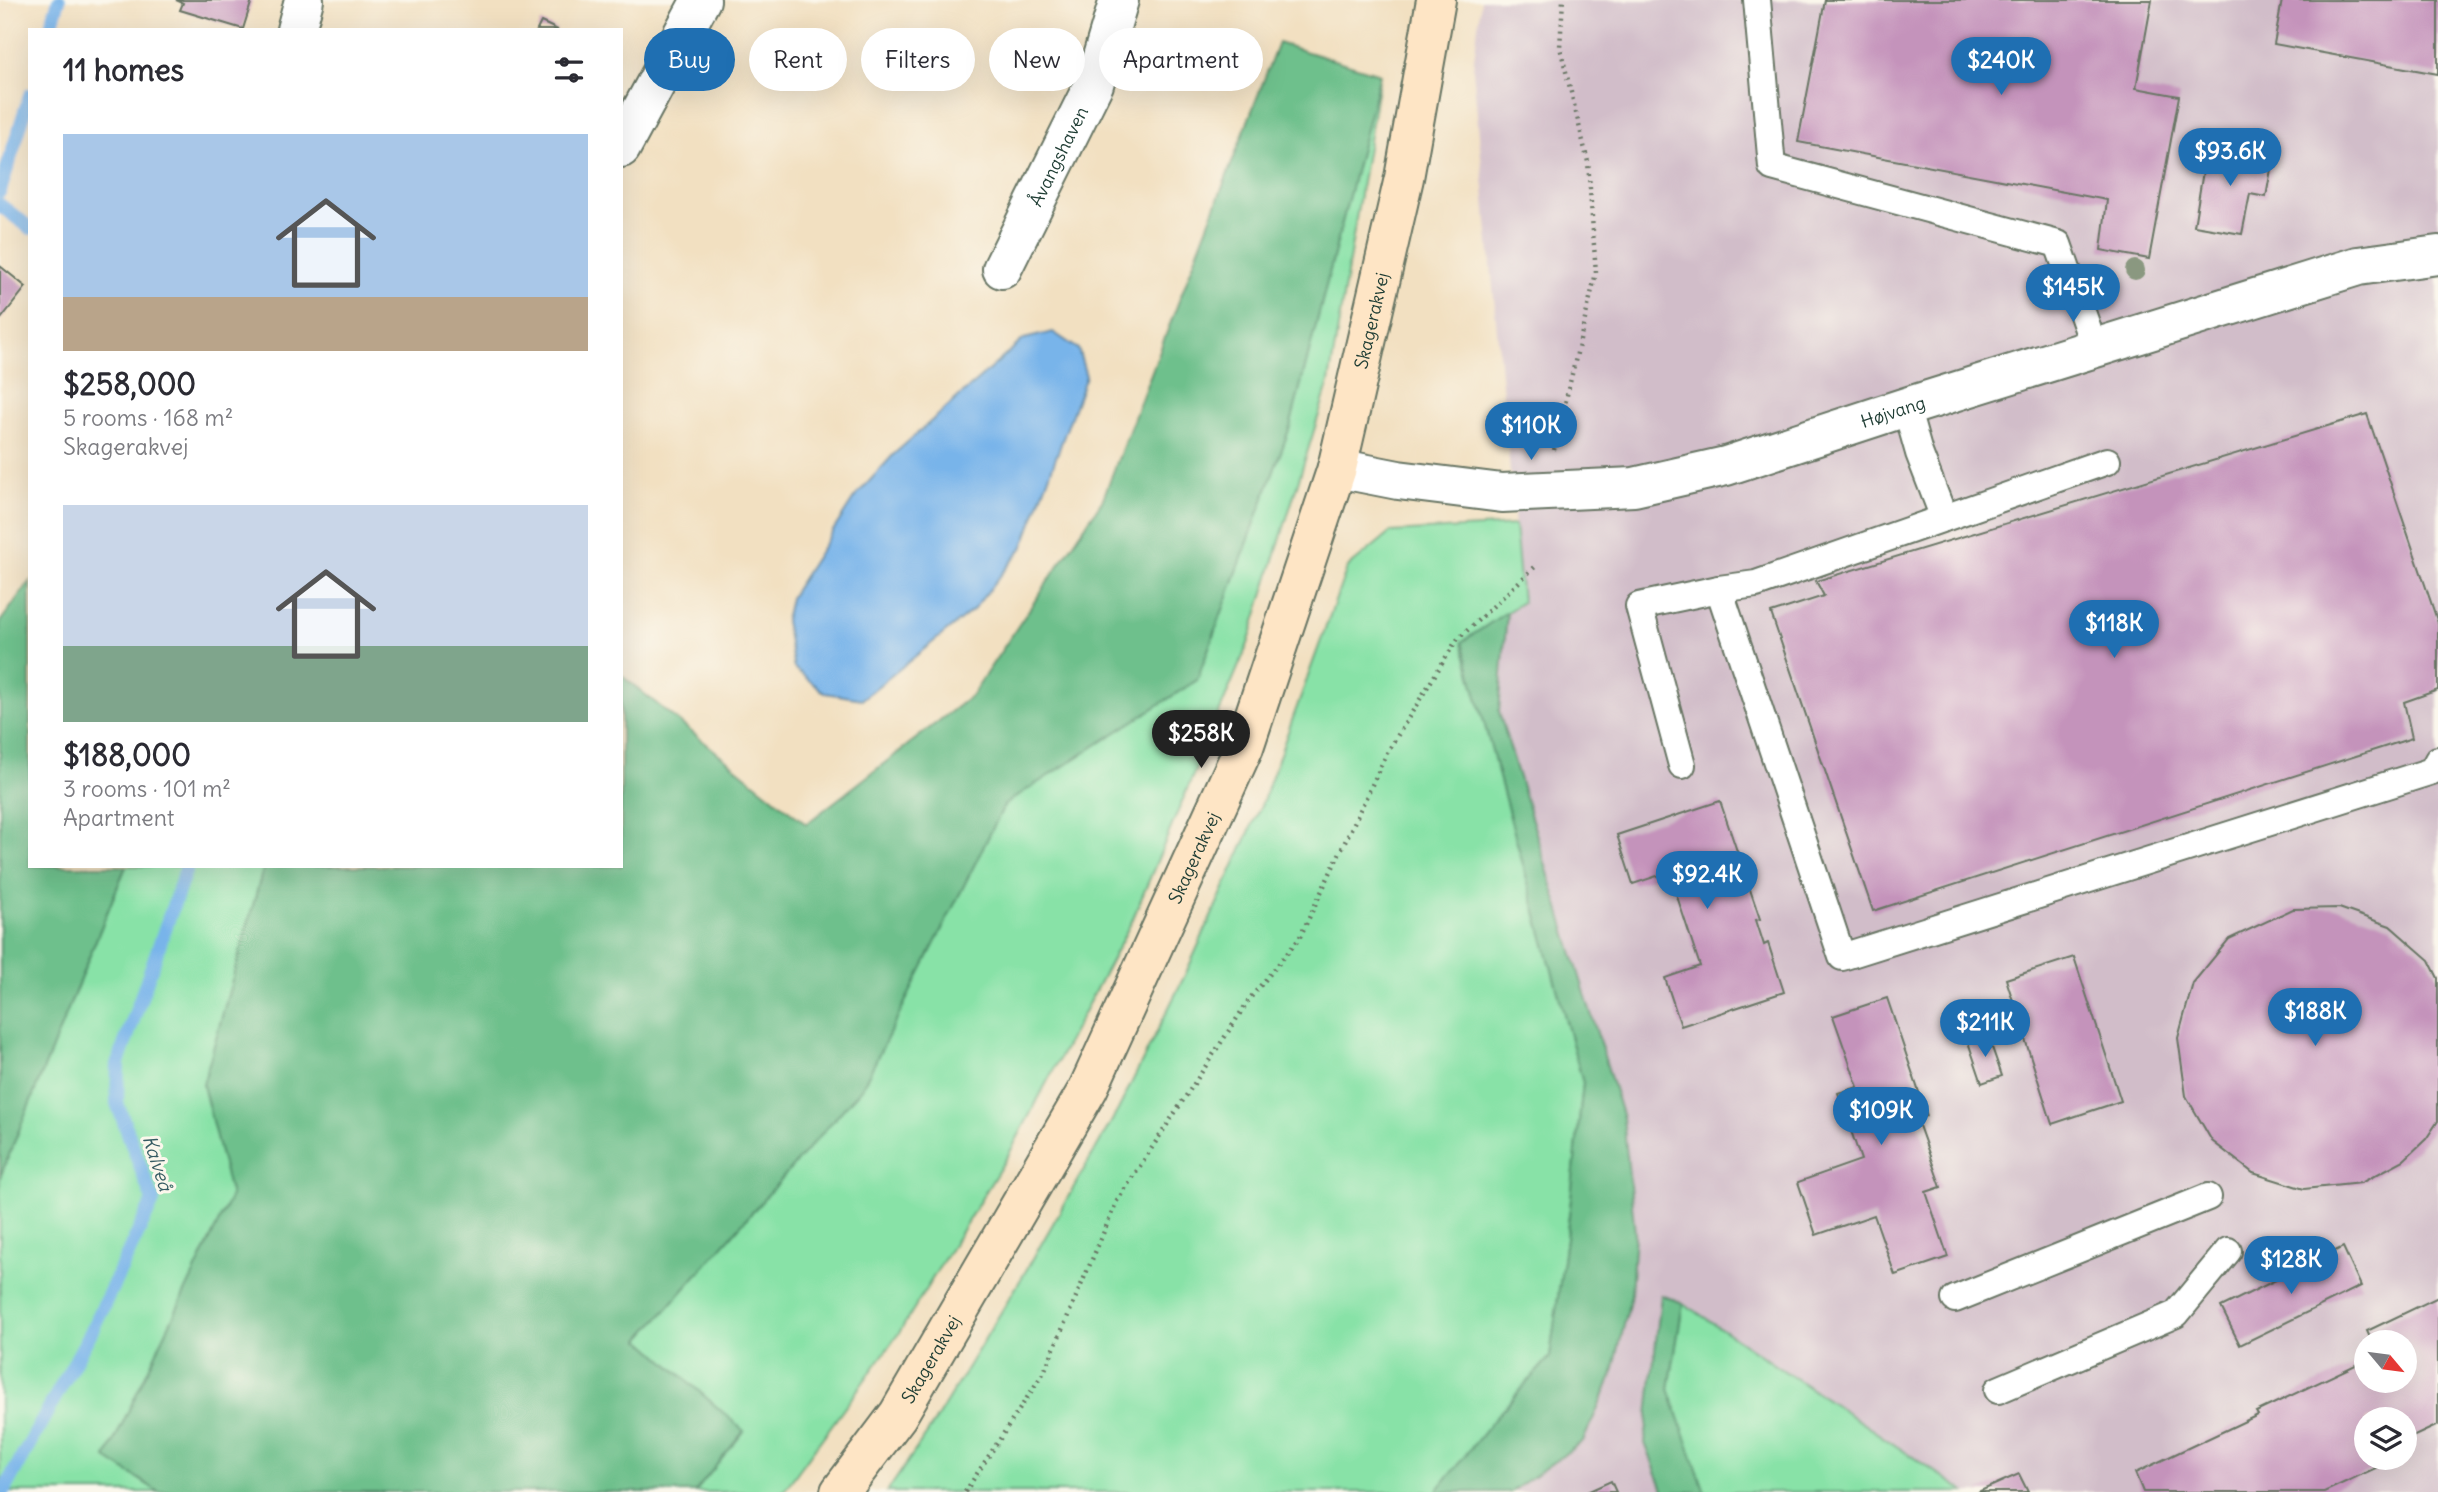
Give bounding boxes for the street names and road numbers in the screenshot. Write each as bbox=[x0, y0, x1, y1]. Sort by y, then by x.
street label: Åvangshaven bbox=[1024, 102, 1093, 210]
street label: Skagerakvej bbox=[1349, 270, 1393, 371]
street label: Højvang bbox=[1858, 390, 1928, 433]
street label: Skagerakvej bbox=[1163, 808, 1224, 907]
street label: Skagerakvej bbox=[896, 1311, 965, 1407]

